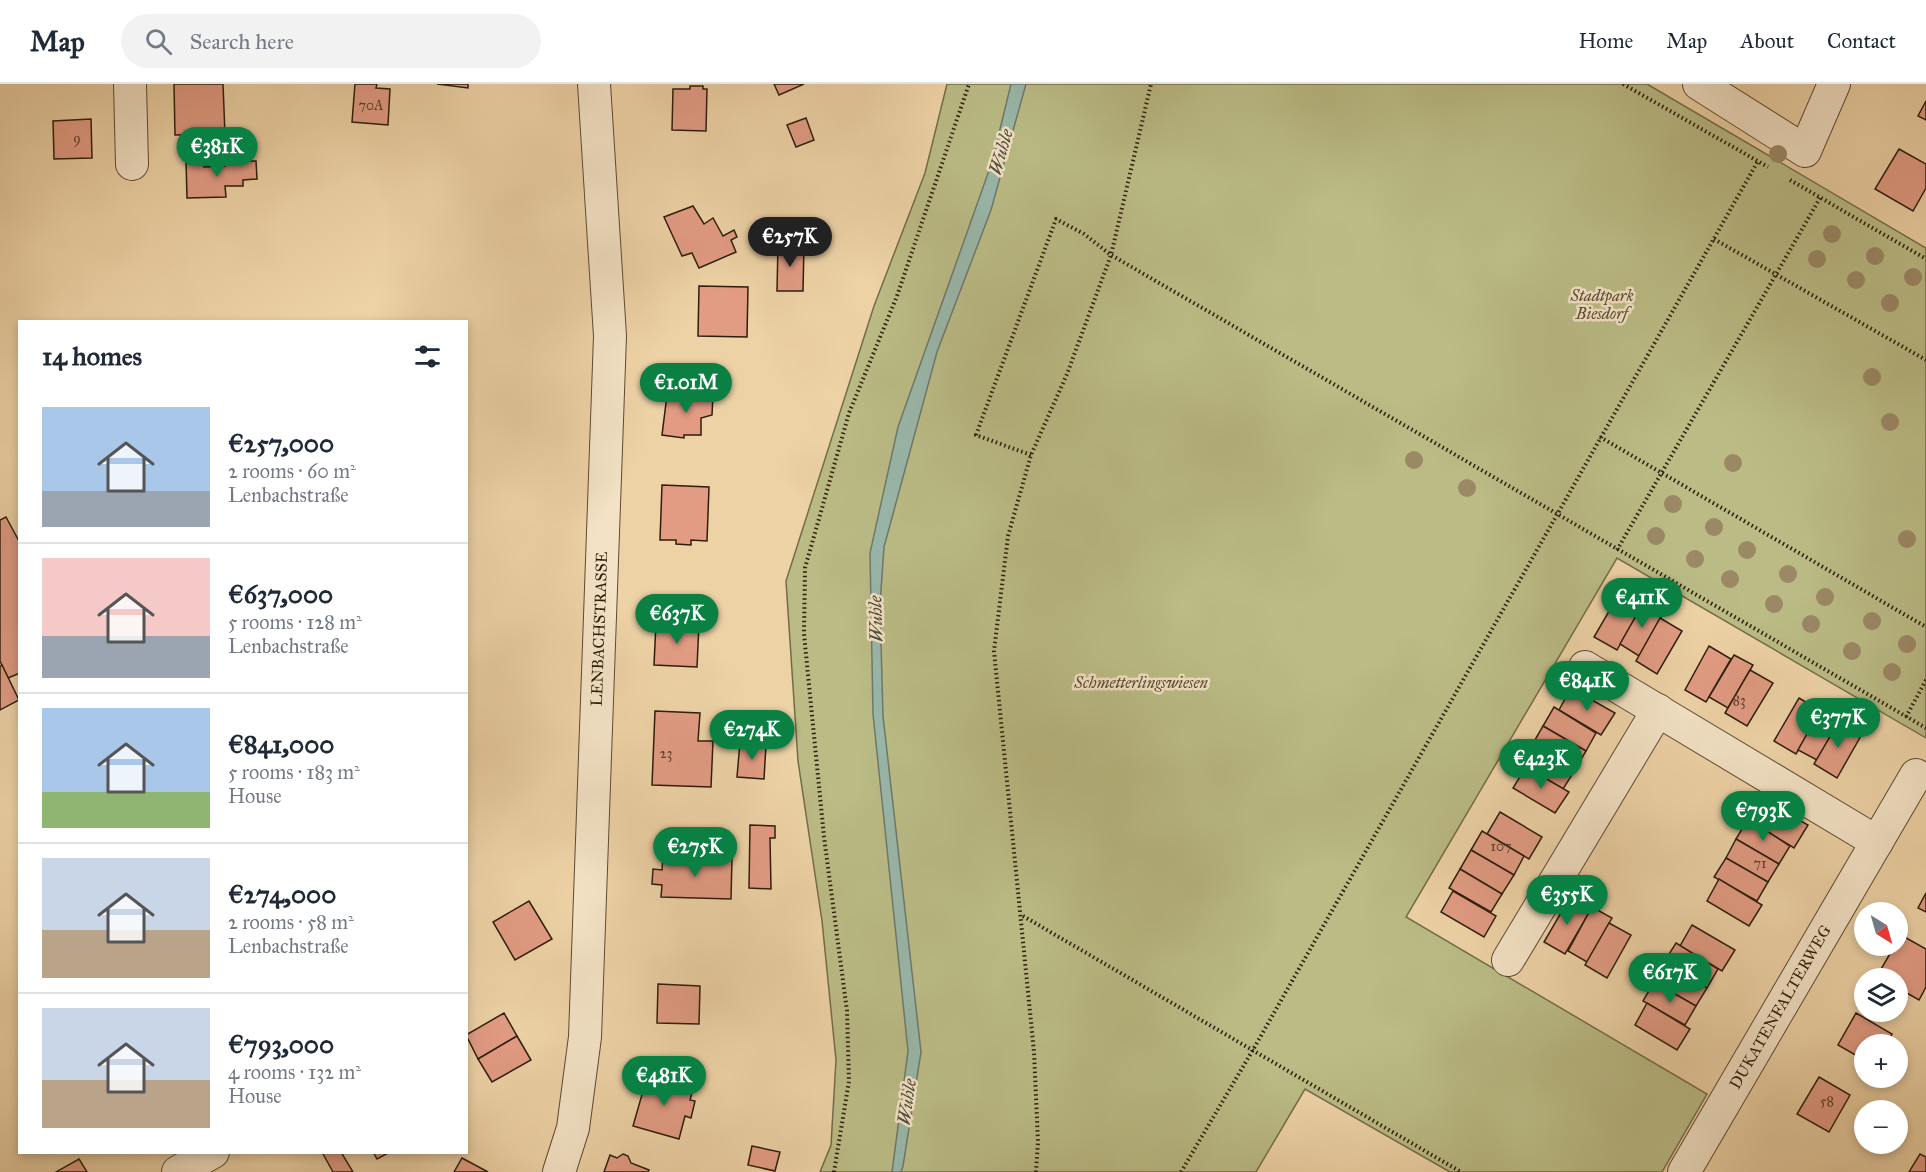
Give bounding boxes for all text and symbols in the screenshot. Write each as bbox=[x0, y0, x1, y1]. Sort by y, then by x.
search box bbox=[121, 14, 541, 68]
text: Map bbox=[30, 24, 85, 59]
icon: search bbox=[142, 25, 175, 58]
text: Search here bbox=[190, 28, 294, 55]
text: Home bbox=[1578, 28, 1633, 54]
text: Map bbox=[1666, 28, 1707, 54]
text: About bbox=[1740, 28, 1794, 54]
text: Contact bbox=[1827, 28, 1896, 54]
house number: 70A bbox=[358, 97, 384, 114]
water label: Wuhle bbox=[984, 125, 1018, 177]
pin: €381K bbox=[175, 127, 259, 178]
house number: 9 bbox=[73, 130, 81, 147]
text: €381K bbox=[191, 134, 243, 158]
pin: €257K bbox=[748, 217, 832, 268]
text: €257K bbox=[762, 224, 818, 248]
park label: Stadtpark Biesdorf bbox=[1569, 286, 1634, 323]
text: 14 homes bbox=[42, 340, 142, 372]
icon: filters bbox=[411, 340, 444, 373]
pin: €1.01M bbox=[637, 363, 735, 414]
text: €1.01M bbox=[654, 370, 718, 394]
text: €257,000 bbox=[228, 427, 334, 459]
icon: home bbox=[90, 431, 162, 503]
text: 2 rooms · 60 m² bbox=[228, 459, 356, 483]
text: Lenbachstraße bbox=[228, 483, 349, 507]
street label: LENBACHSTRASSE bbox=[587, 551, 611, 707]
text: €637,000 bbox=[228, 578, 333, 610]
pin: €411K bbox=[1600, 578, 1684, 629]
icon: home bbox=[90, 582, 162, 654]
text: €411K bbox=[1615, 585, 1669, 609]
pin: €637K bbox=[635, 594, 719, 645]
water label: Wuhle bbox=[864, 594, 888, 642]
text: €637K bbox=[649, 601, 705, 625]
text: 5 rooms · 128 m² bbox=[228, 610, 362, 634]
text: Lenbachstraße bbox=[228, 634, 349, 658]
pin: €841K bbox=[1545, 661, 1629, 712]
text: €841K bbox=[1559, 668, 1615, 692]
park label: Schmetterlingswiesen bbox=[1073, 673, 1208, 692]
house number: 83 bbox=[1732, 692, 1746, 709]
pin: €377K bbox=[1796, 698, 1880, 749]
text: €377K bbox=[1810, 705, 1866, 729]
pin: €274K bbox=[710, 710, 794, 761]
text: €274K bbox=[724, 717, 781, 741]
text: €841,000 bbox=[228, 728, 334, 760]
icon: home bbox=[90, 732, 162, 804]
pin: €423K bbox=[1499, 739, 1583, 790]
house number: 23 bbox=[660, 745, 672, 762]
text: €423K bbox=[1513, 746, 1569, 770]
text: 5 rooms · 183 m² bbox=[228, 760, 360, 784]
text: House bbox=[228, 784, 282, 808]
pin: €793K bbox=[1721, 791, 1805, 842]
text: €793K bbox=[1735, 798, 1791, 822]
pin: €275K bbox=[653, 827, 737, 878]
text: €275K bbox=[667, 834, 723, 858]
house number: 107 bbox=[1490, 838, 1512, 855]
house number: 71 bbox=[1753, 855, 1767, 872]
pin: €355K bbox=[1525, 875, 1609, 926]
text: €274,000 bbox=[228, 878, 336, 910]
icon: home bbox=[90, 882, 162, 954]
text: €355K bbox=[1541, 882, 1593, 906]
north arrow bbox=[1854, 902, 1908, 956]
map controls bbox=[1854, 902, 1908, 1154]
text: 2 rooms · 58 m² bbox=[228, 910, 354, 934]
street label: DUKATENFALTERWEG bbox=[1725, 921, 1835, 1092]
text: Lenbachstraße bbox=[228, 934, 349, 958]
pin: €617K bbox=[1628, 953, 1712, 1004]
text: €617K bbox=[1642, 960, 1698, 984]
button: layers bbox=[1854, 968, 1908, 1022]
text: €793,000 bbox=[228, 1028, 334, 1060]
icon: home bbox=[90, 1032, 162, 1104]
button: + bbox=[1854, 1034, 1908, 1088]
pin: €481K bbox=[622, 1056, 706, 1107]
text: 4 rooms · 132 m² bbox=[228, 1060, 361, 1084]
text: €481K bbox=[636, 1063, 692, 1087]
water label: Wuhle bbox=[893, 1076, 921, 1126]
text: House bbox=[228, 1084, 282, 1108]
house number: 58 bbox=[1820, 1093, 1834, 1110]
button: − bbox=[1854, 1100, 1908, 1154]

